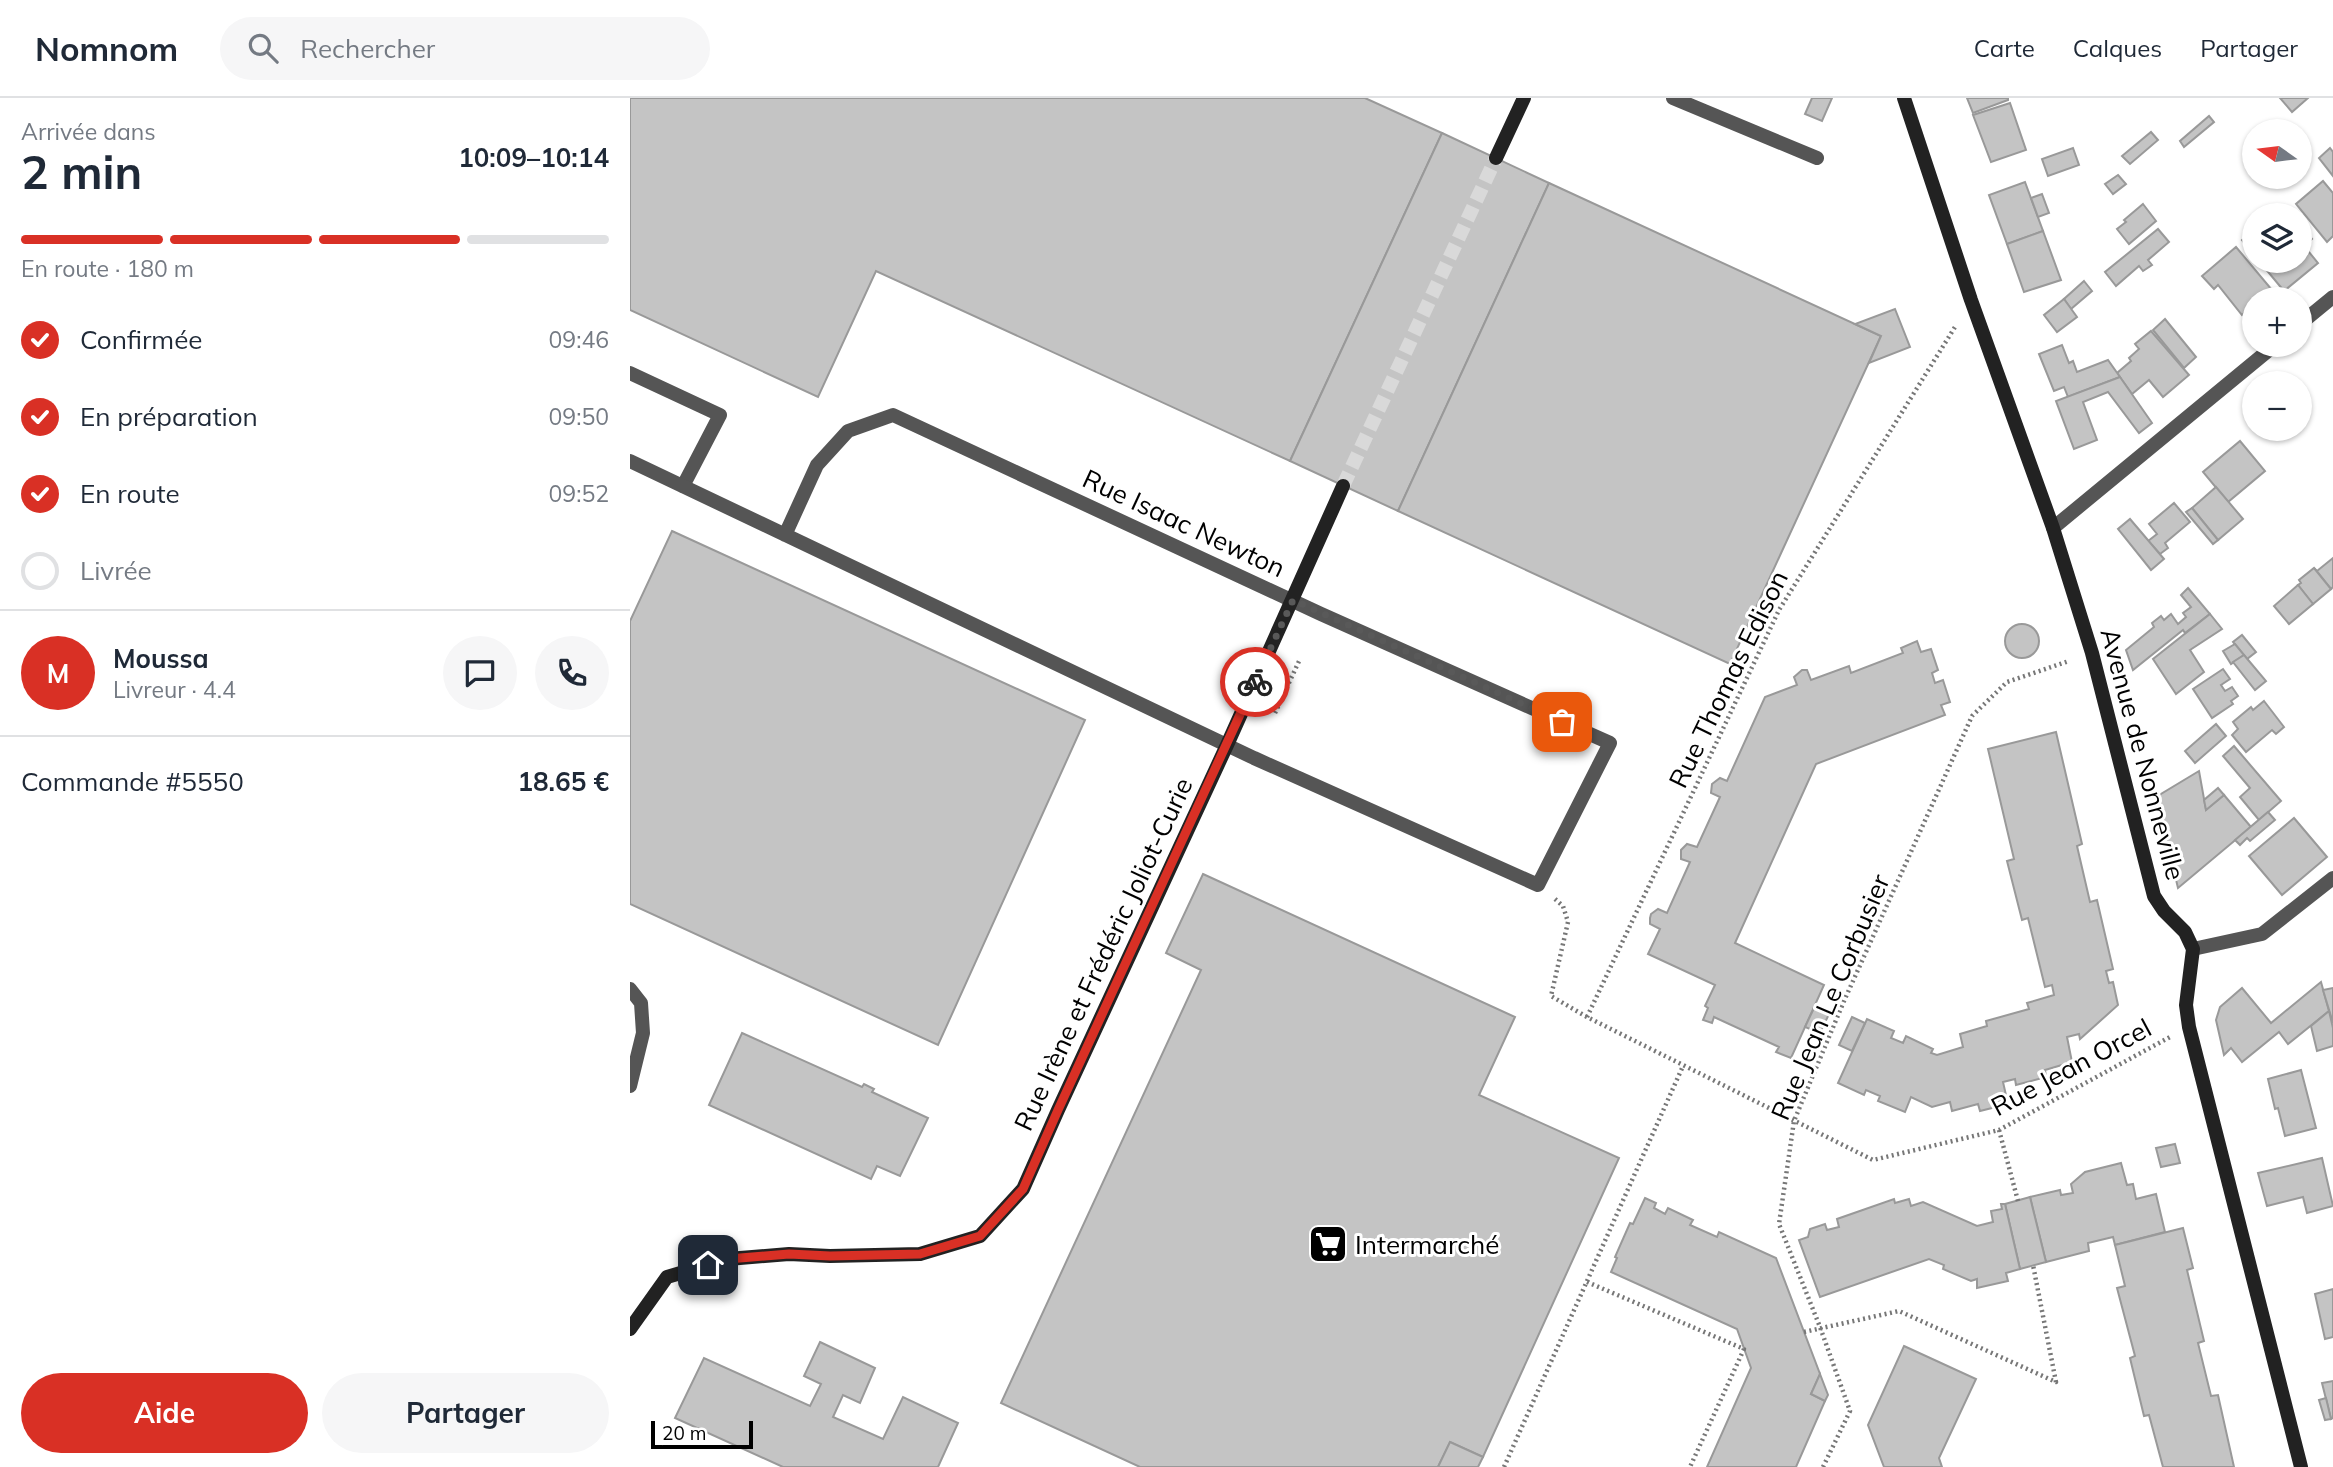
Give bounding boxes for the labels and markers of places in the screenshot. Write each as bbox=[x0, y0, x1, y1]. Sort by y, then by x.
pin bbox=[1532, 692, 1592, 752]
supermarket icon: Intermarché bbox=[1307, 1223, 1349, 1265]
place label: Intermarché bbox=[1355, 1228, 1499, 1261]
pin bbox=[678, 1235, 738, 1295]

